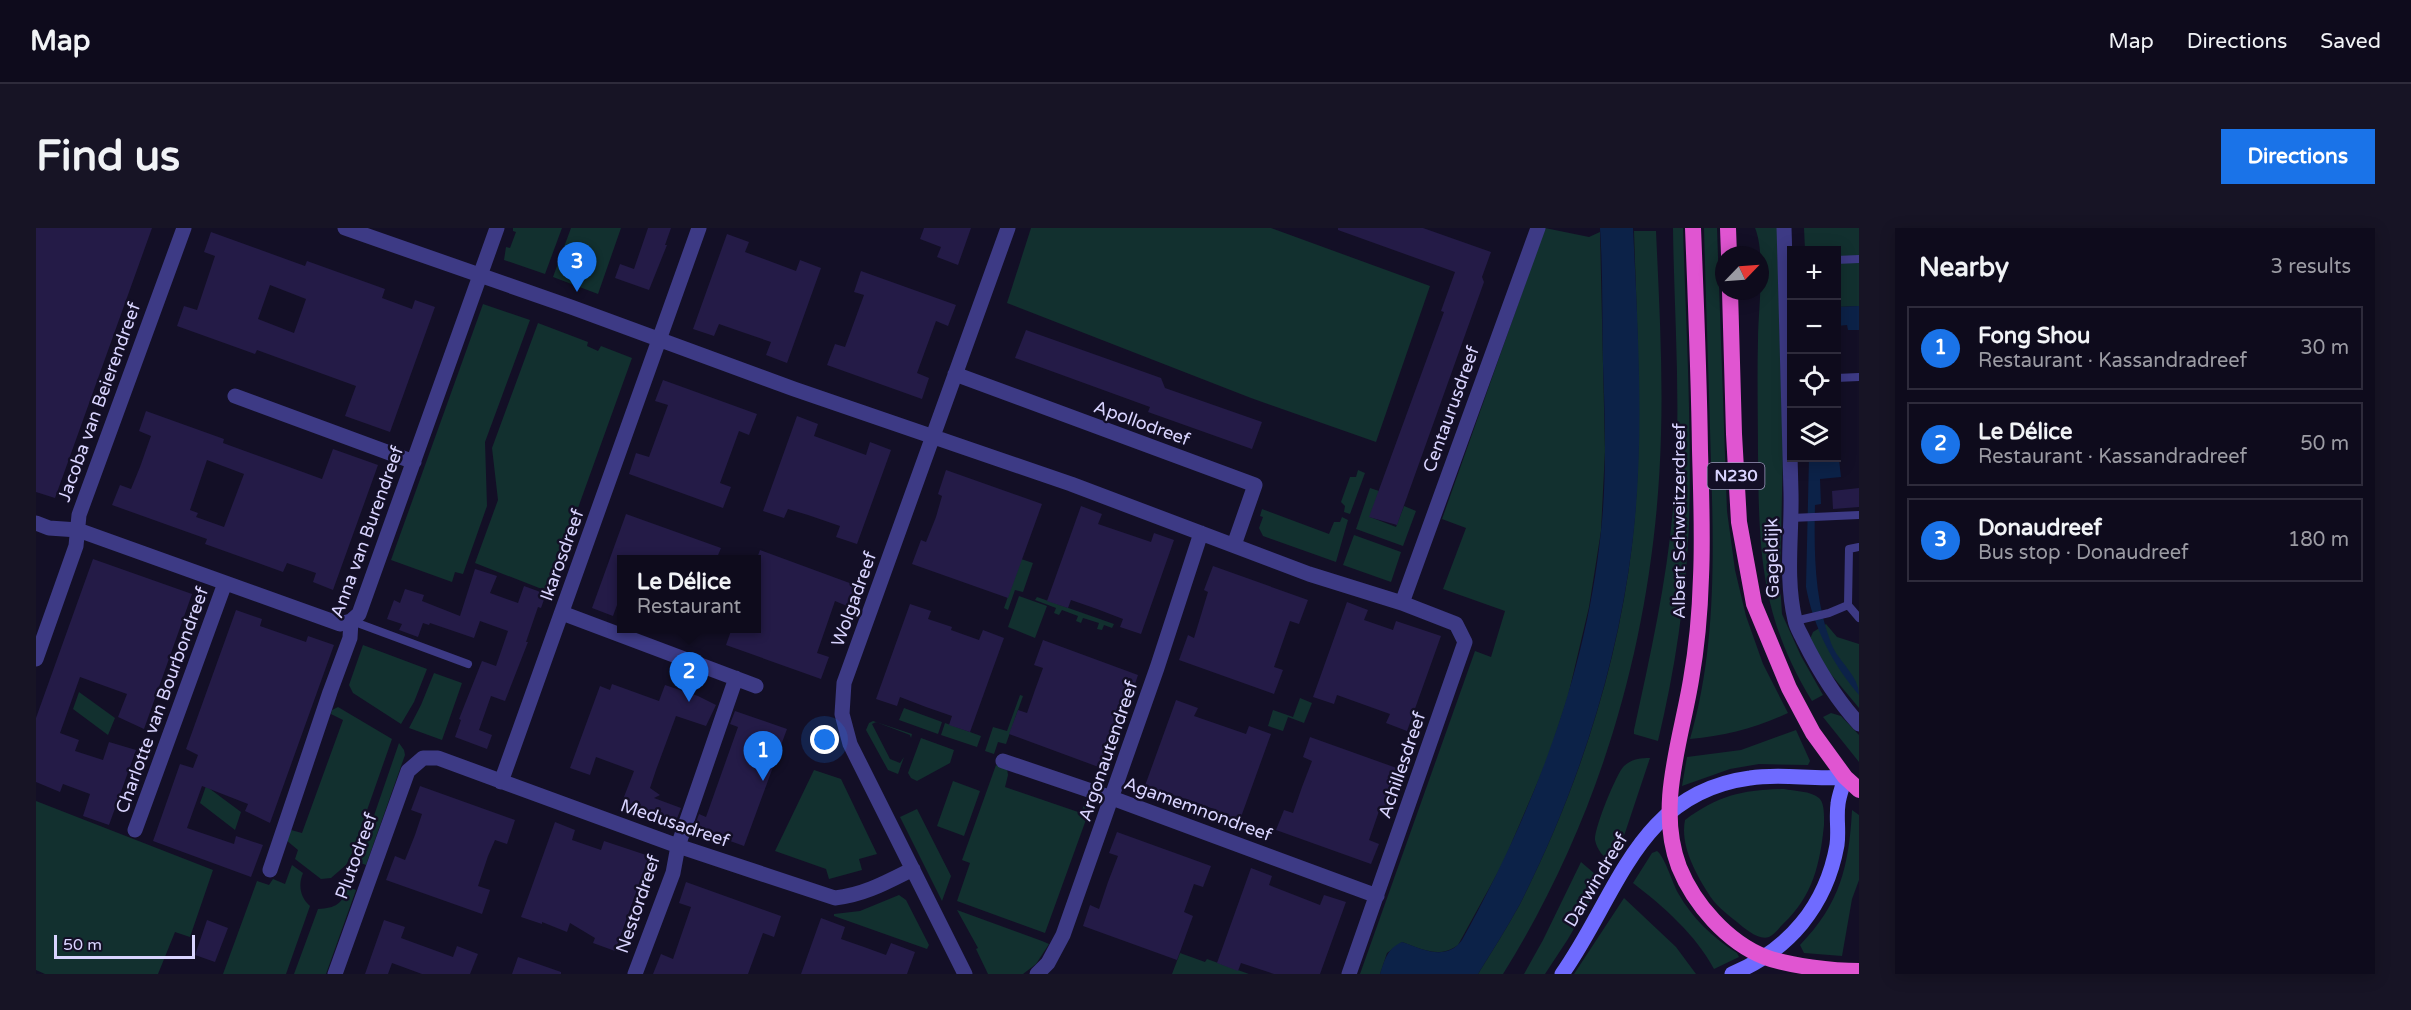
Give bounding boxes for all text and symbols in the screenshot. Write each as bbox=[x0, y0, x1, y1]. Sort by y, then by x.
text: Map bbox=[30, 24, 90, 58]
text: Map bbox=[2108, 29, 2154, 54]
text: Directions bbox=[2187, 29, 2287, 54]
text: Saved bbox=[2320, 29, 2381, 54]
button: Directions bbox=[2221, 129, 2375, 184]
text: Find us bbox=[36, 131, 180, 182]
pin: 3 bbox=[558, 242, 596, 292]
north arrow bbox=[1715, 246, 1769, 300]
map controls bbox=[1787, 246, 1841, 462]
button: + bbox=[1787, 246, 1841, 300]
text: Nearby bbox=[1919, 252, 2009, 283]
text: 3 results bbox=[2271, 255, 2351, 279]
street label: Jacoba van Beierendreef bbox=[53, 299, 145, 505]
button: − bbox=[1787, 300, 1841, 354]
text: Fong Shou bbox=[1978, 323, 2090, 349]
text: 1 bbox=[1934, 336, 1947, 360]
text: 30 m bbox=[2300, 336, 2349, 360]
street label: Centaurusdreef bbox=[1418, 343, 1484, 475]
text: Restaurant · Kassandradreef bbox=[1978, 349, 2247, 373]
button: locate bbox=[1787, 354, 1841, 408]
street label: Apollodreef bbox=[1091, 395, 1193, 451]
button: layers bbox=[1787, 408, 1841, 462]
text: Le Délice bbox=[1978, 419, 2072, 445]
street label: Albert Schweitzerdreef bbox=[1668, 423, 1690, 619]
text: 2 bbox=[1934, 432, 1947, 456]
text: 50 m bbox=[2300, 432, 2349, 456]
street label: Anna van Burendreef bbox=[326, 443, 408, 621]
text: Restaurant · Kassandradreef bbox=[1978, 445, 2247, 469]
road number: N230 bbox=[1708, 463, 1764, 489]
street label: Ikarosdreef bbox=[535, 506, 589, 604]
text: Donaudreef bbox=[1978, 515, 2102, 541]
street label: Gageldijk bbox=[1760, 518, 1784, 598]
text: 3 bbox=[1934, 528, 1947, 552]
text: 180 m bbox=[2288, 528, 2349, 552]
text: Bus stop · Donaudreef bbox=[1978, 541, 2189, 565]
street label: Wolgadreef bbox=[827, 548, 881, 650]
popup bbox=[617, 555, 761, 633]
text: Le Délice bbox=[637, 569, 731, 595]
street label: Charlotte van Bourbondreef bbox=[111, 584, 213, 816]
text: Restaurant bbox=[637, 595, 741, 619]
pin: 2 bbox=[670, 652, 708, 702]
street label: Argonautendreef bbox=[1074, 678, 1142, 824]
street label: Achillesdreef bbox=[1373, 709, 1431, 821]
your location bbox=[810, 725, 839, 754]
pin: 1 bbox=[744, 732, 782, 781]
street label: Agamemnondreef bbox=[1121, 772, 1275, 846]
street label: Medusadreef bbox=[618, 794, 732, 852]
street label: Plutodreef bbox=[330, 810, 382, 902]
street label: Darwindreef bbox=[1559, 829, 1633, 931]
street label: Nestordreef bbox=[611, 852, 665, 956]
scale bar bbox=[54, 932, 195, 960]
text: 50 m bbox=[63, 935, 102, 955]

